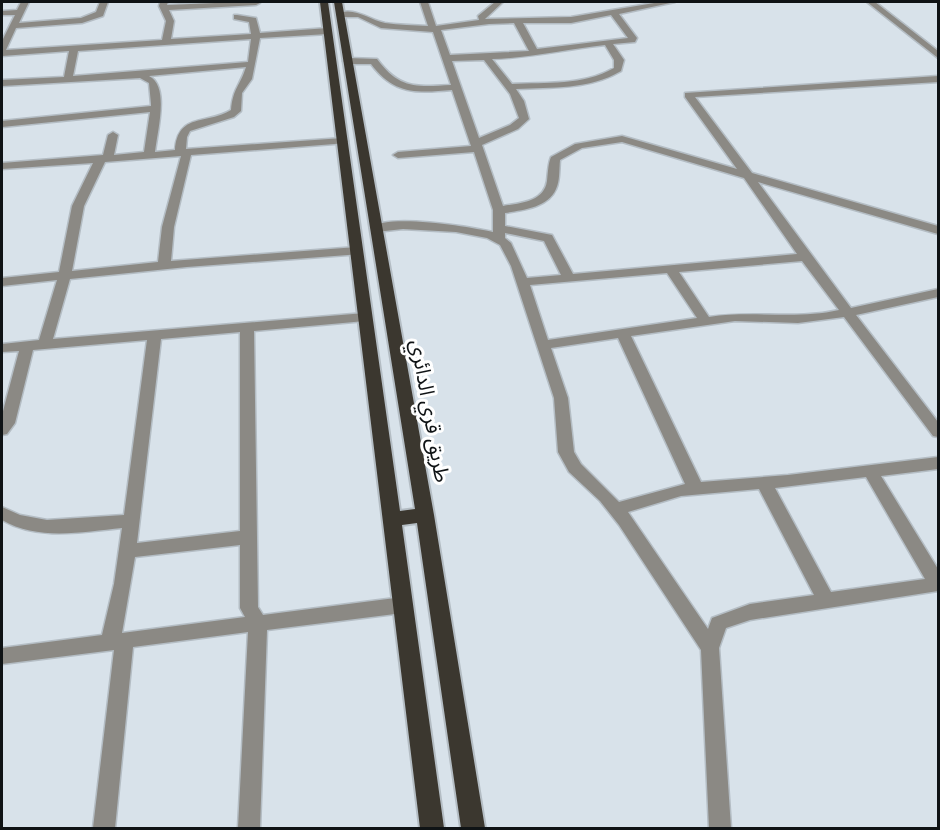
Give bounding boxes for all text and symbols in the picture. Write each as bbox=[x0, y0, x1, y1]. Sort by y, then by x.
street label: طريق قري الدائري bbox=[402, 337, 455, 485]

